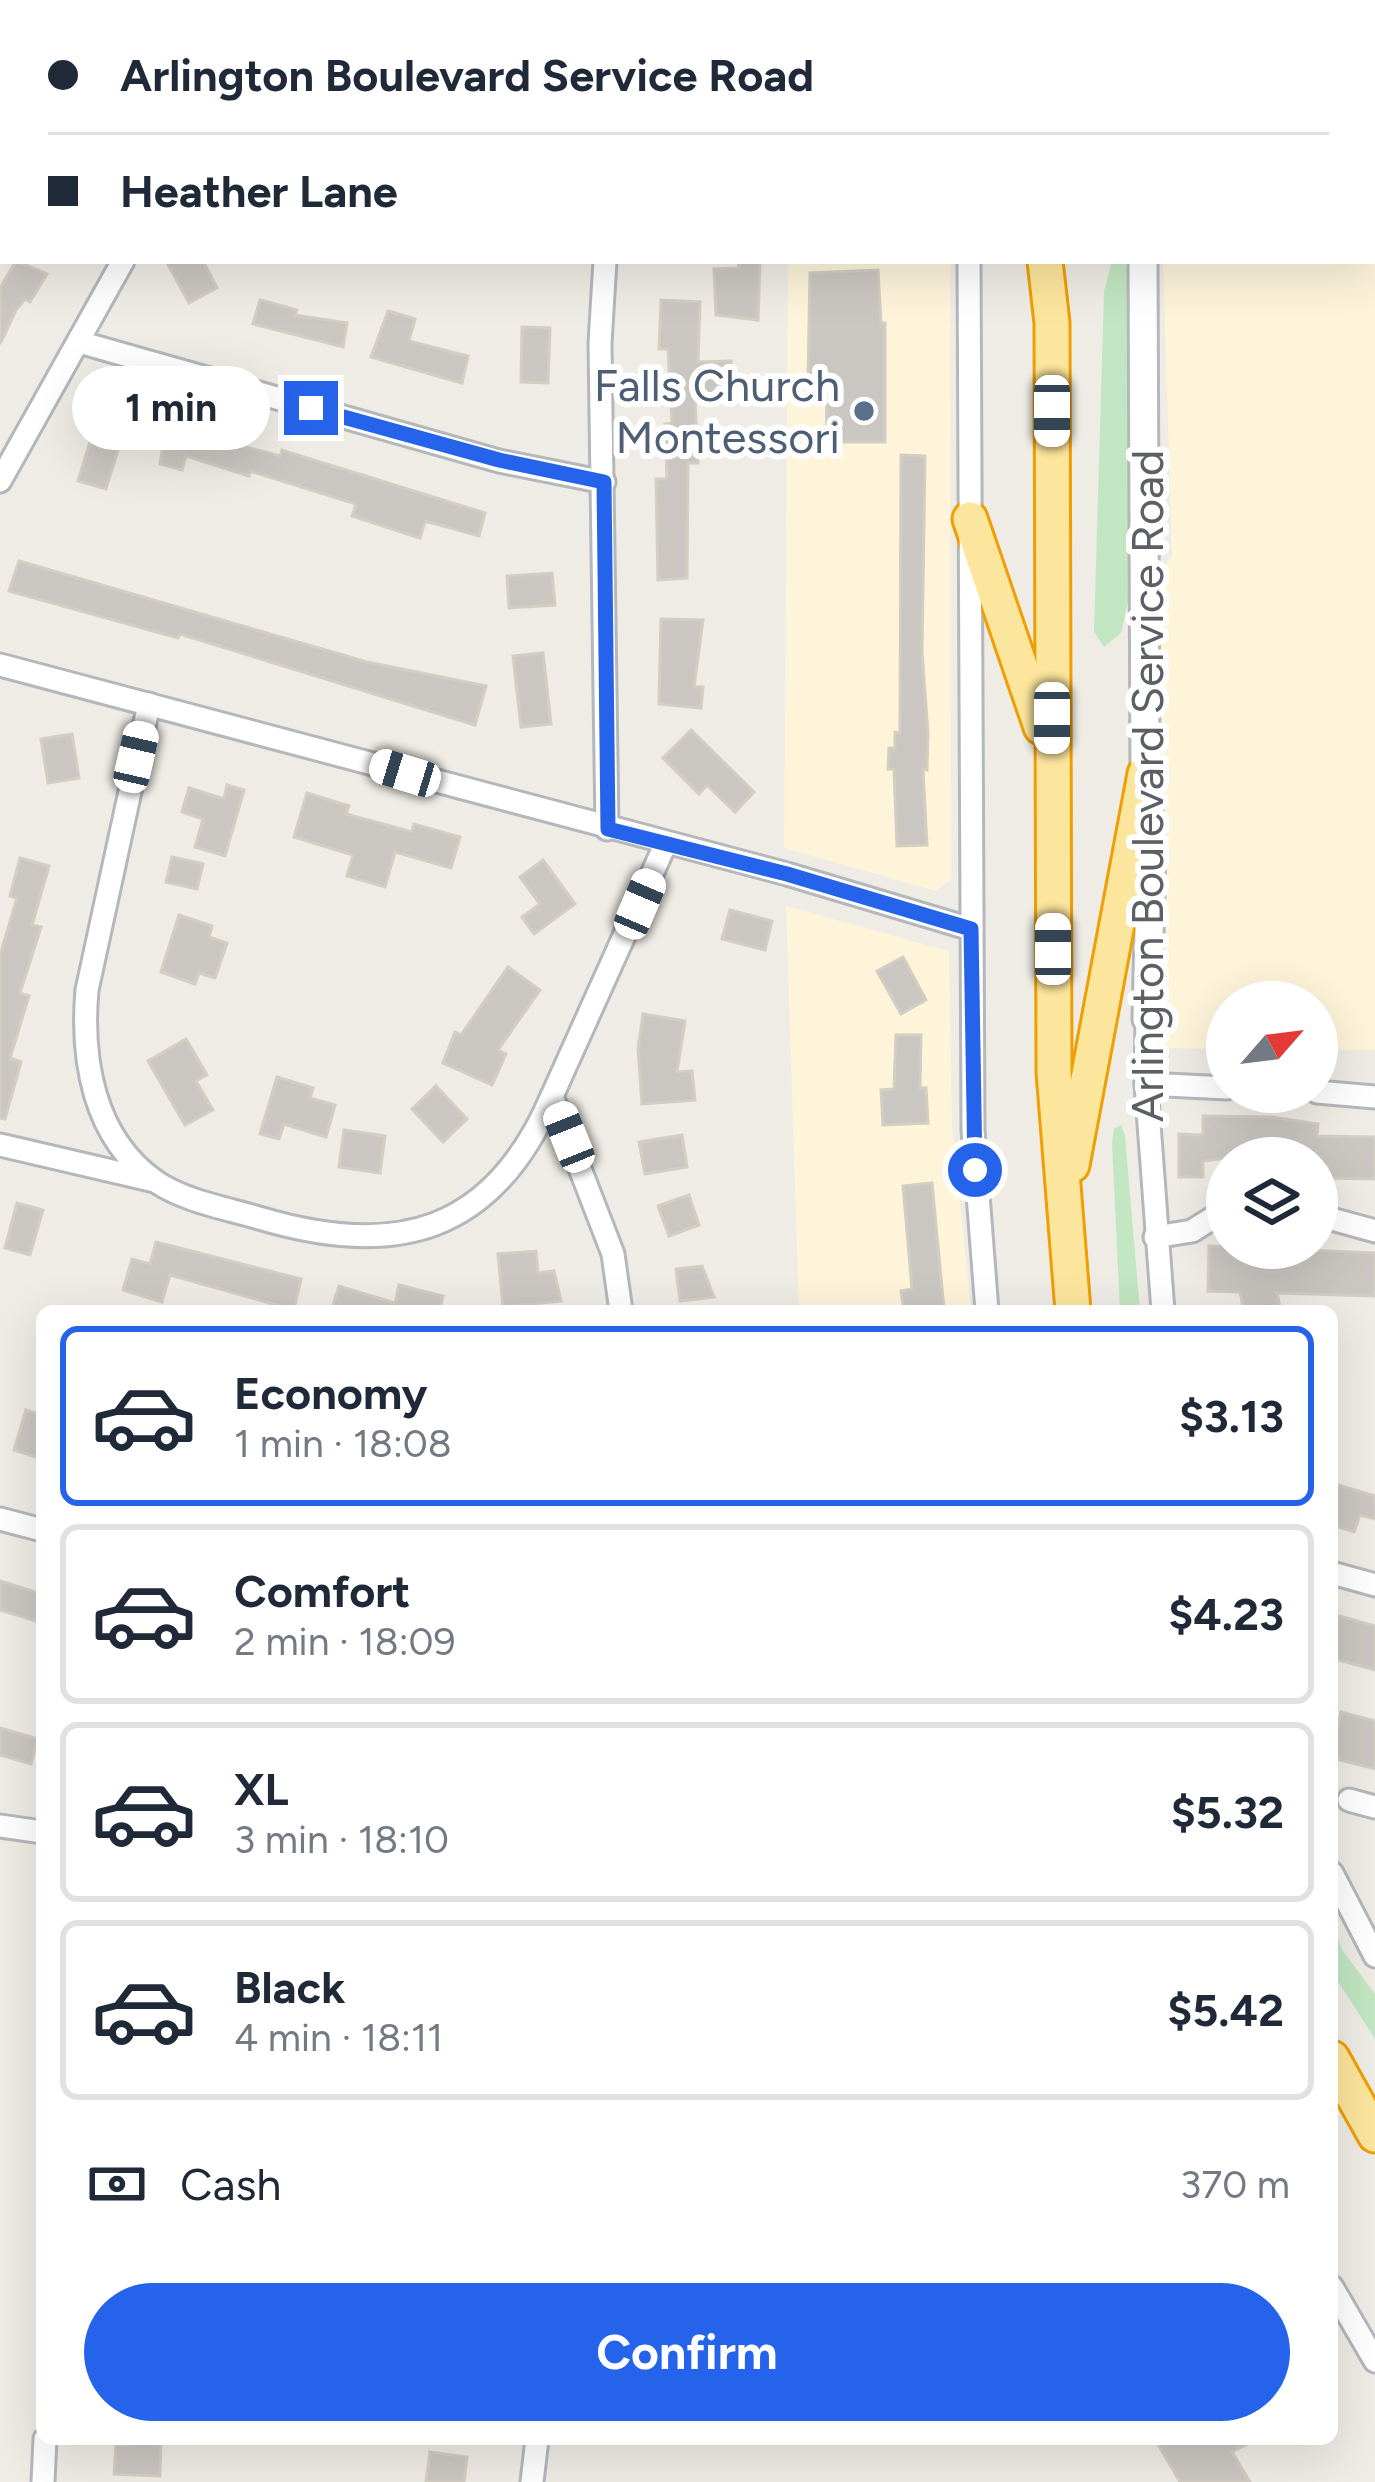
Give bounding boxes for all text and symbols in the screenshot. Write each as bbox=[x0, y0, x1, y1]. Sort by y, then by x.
text: Arlington Boulevard Service Road bbox=[120, 48, 814, 102]
text: Heather Lane bbox=[120, 164, 398, 218]
place label: Falls Church Montessori bbox=[594, 358, 840, 464]
callout: 1 min bbox=[71, 366, 269, 450]
car bbox=[1034, 375, 1070, 447]
route end bbox=[284, 381, 338, 435]
text: 1 min bbox=[125, 384, 217, 431]
marker: Falls Church Montessori bbox=[851, 398, 877, 424]
street label: Arlington Boulevard Service Road bbox=[1120, 450, 1174, 1122]
car bbox=[1034, 682, 1070, 754]
car bbox=[110, 718, 162, 796]
car bbox=[365, 745, 445, 801]
car bbox=[609, 864, 671, 944]
car bbox=[1035, 913, 1071, 985]
north arrow bbox=[1206, 981, 1338, 1113]
map controls bbox=[1206, 981, 1338, 1269]
car bbox=[539, 1097, 599, 1177]
button: layers bbox=[1206, 1137, 1338, 1269]
route start bbox=[948, 1143, 1002, 1197]
icon: car bbox=[90, 1362, 198, 1470]
text: Economy bbox=[234, 1366, 427, 1420]
text: $3.13 bbox=[1179, 1389, 1284, 1443]
text: 1 min · 18:08 bbox=[234, 1420, 452, 1467]
icon: car bbox=[90, 1560, 198, 1668]
text: Comfort bbox=[234, 1564, 410, 1618]
text: $4.23 bbox=[1168, 1587, 1284, 1641]
text: 2 min · 18:09 bbox=[234, 1618, 456, 1665]
icon: car bbox=[90, 1758, 198, 1866]
text: XL bbox=[234, 1762, 289, 1816]
text: $5.32 bbox=[1171, 1785, 1284, 1839]
text: 3 min · 18:10 bbox=[234, 1816, 449, 1863]
icon: car bbox=[90, 1956, 198, 2064]
text: Black bbox=[234, 1960, 345, 2014]
text: $5.42 bbox=[1167, 1983, 1284, 2037]
text: 4 min · 18:11 bbox=[234, 2014, 443, 2061]
icon: cash bbox=[84, 2151, 150, 2217]
text: Cash bbox=[180, 2157, 281, 2211]
text: 370 m bbox=[1180, 2161, 1290, 2208]
button: Confirm bbox=[84, 2283, 1290, 2421]

